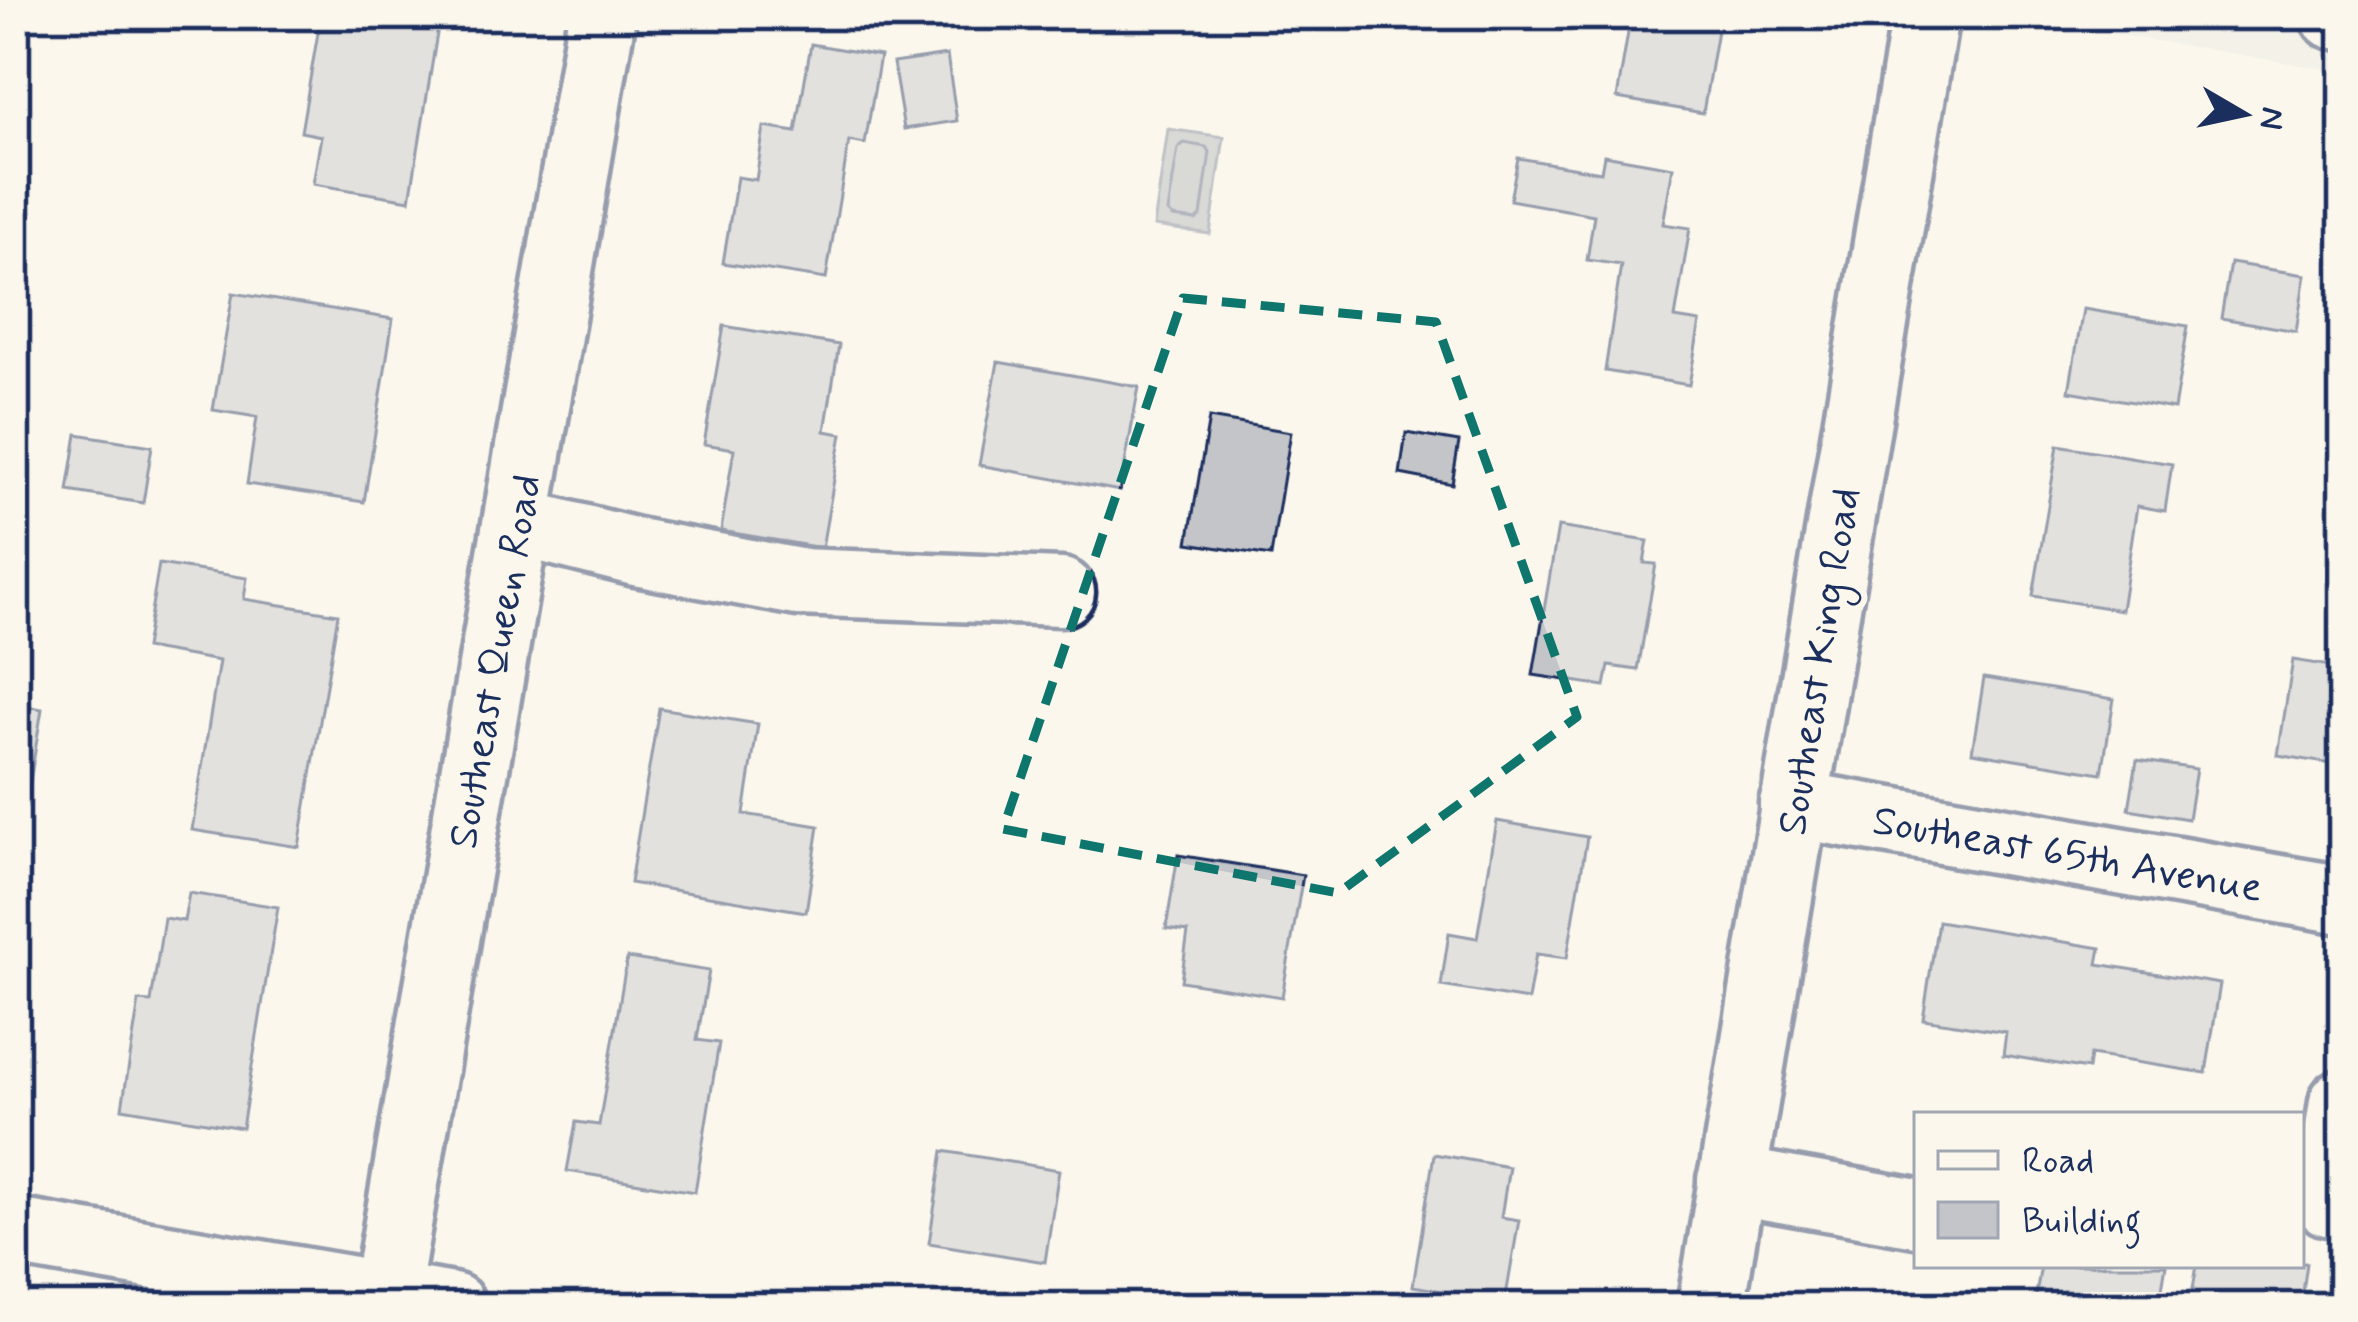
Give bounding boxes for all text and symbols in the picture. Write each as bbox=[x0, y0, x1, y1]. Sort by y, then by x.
north arrow bbox=[2184, 54, 2304, 174]
text: N bbox=[2247, 104, 2294, 133]
street label: Southeast Queen Road bbox=[436, 470, 556, 853]
street label: Southeast King Road bbox=[1766, 484, 1878, 840]
street label: Southeast 65th Avenue bbox=[1868, 794, 2267, 917]
legend bbox=[1914, 1112, 2304, 1268]
text: Road bbox=[2022, 1139, 2094, 1186]
text: Building bbox=[2022, 1199, 2141, 1249]

